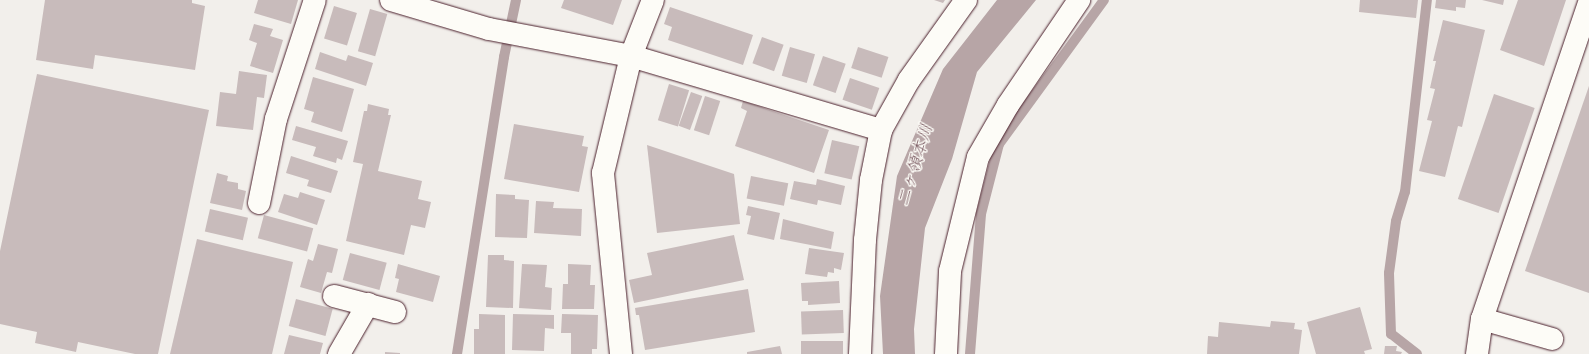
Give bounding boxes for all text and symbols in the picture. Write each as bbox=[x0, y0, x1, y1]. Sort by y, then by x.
water label: 二ヶ領本川 bbox=[893, 121, 937, 209]

